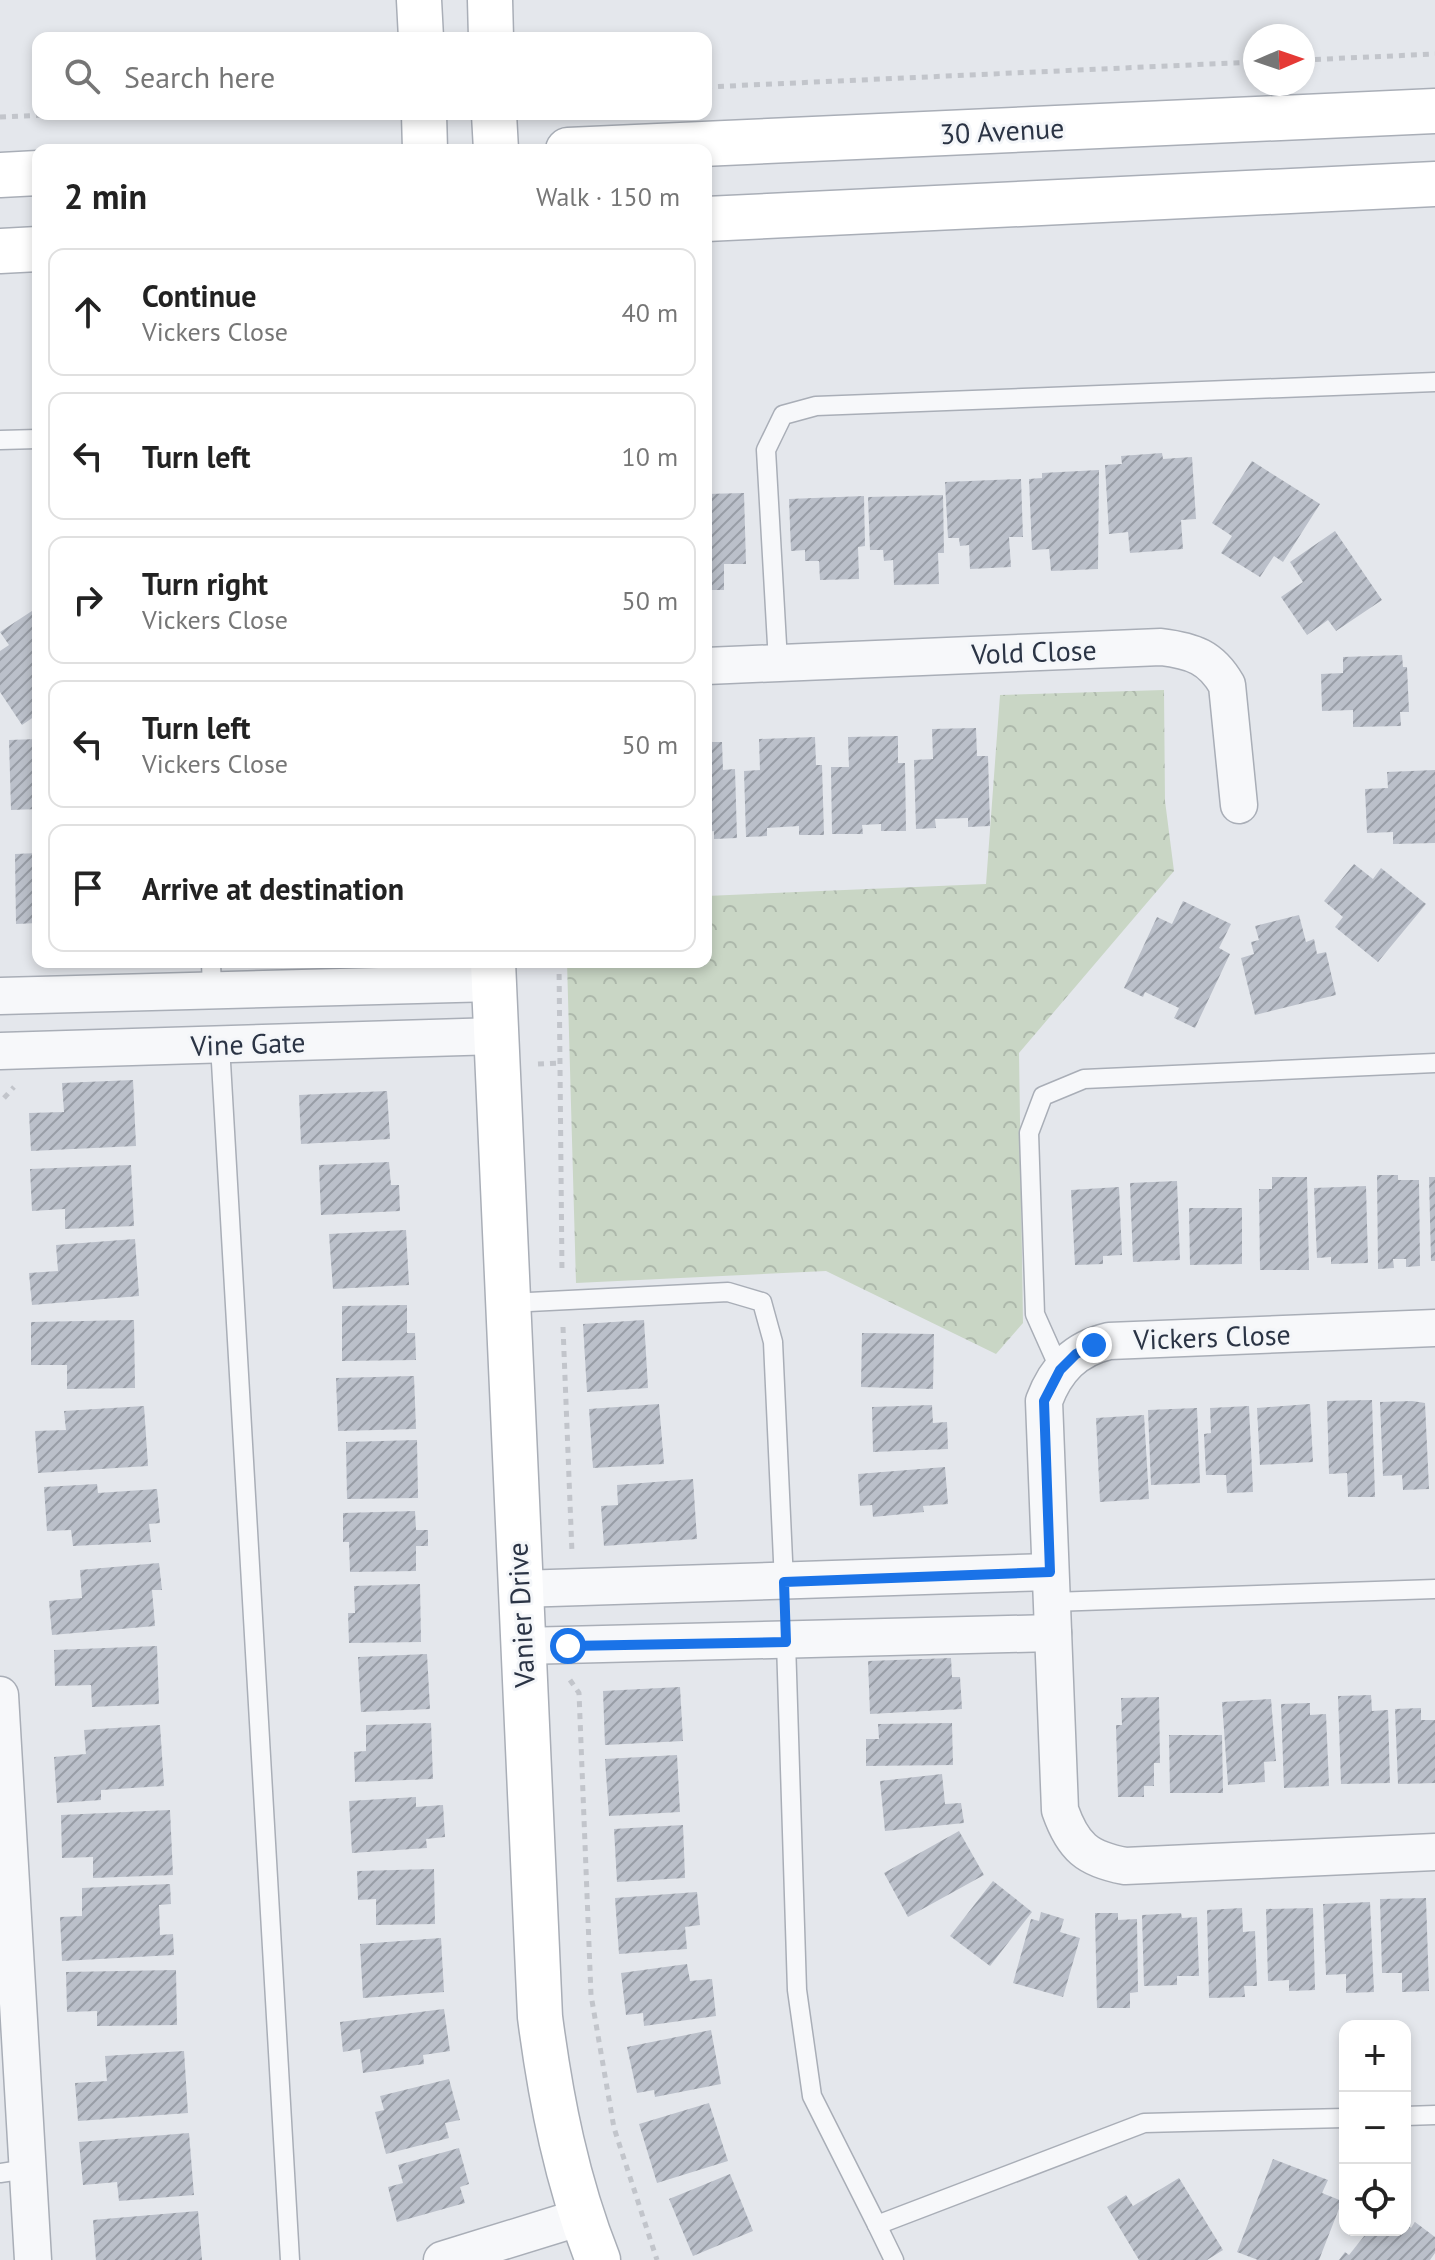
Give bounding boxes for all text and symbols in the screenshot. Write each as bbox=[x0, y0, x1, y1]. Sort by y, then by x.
north arrow bbox=[1243, 24, 1315, 96]
search box bbox=[32, 32, 712, 120]
icon: search bbox=[60, 54, 104, 98]
text: Search here bbox=[124, 57, 275, 96]
street label: 30 Avenue bbox=[939, 109, 1065, 152]
text: 2 min bbox=[64, 174, 147, 218]
text: Walk · 150 m bbox=[536, 180, 680, 213]
text: Continue bbox=[142, 276, 256, 315]
icon: ahead bbox=[66, 290, 110, 334]
text: 40 m bbox=[622, 296, 678, 329]
text: Vickers Close bbox=[142, 315, 288, 348]
icon: left bbox=[66, 434, 110, 478]
text: Turn left bbox=[142, 437, 250, 476]
text: 10 m bbox=[622, 440, 678, 473]
text: Turn right bbox=[142, 564, 268, 603]
icon: right bbox=[66, 578, 110, 622]
text: 50 m bbox=[622, 584, 678, 617]
text: Vickers Close bbox=[142, 603, 288, 636]
street label: Vold Close bbox=[970, 631, 1097, 672]
text: Turn left bbox=[142, 708, 250, 747]
icon: left bbox=[66, 722, 110, 766]
text: 50 m bbox=[622, 728, 678, 761]
text: Vickers Close bbox=[142, 747, 288, 780]
icon: arrive bbox=[66, 866, 110, 910]
text: Arrive at destination bbox=[142, 869, 404, 908]
street label: Vine Gate bbox=[189, 1023, 306, 1064]
street label: Vickers Close bbox=[1132, 1315, 1291, 1358]
route end bbox=[1076, 1327, 1112, 1363]
street label: Vanier Drive bbox=[498, 1542, 543, 1689]
route start bbox=[550, 1628, 586, 1664]
map controls bbox=[1339, 2020, 1411, 2236]
button: + bbox=[1339, 2020, 1411, 2092]
button: − bbox=[1339, 2092, 1411, 2164]
button: locate bbox=[1339, 2164, 1411, 2236]

